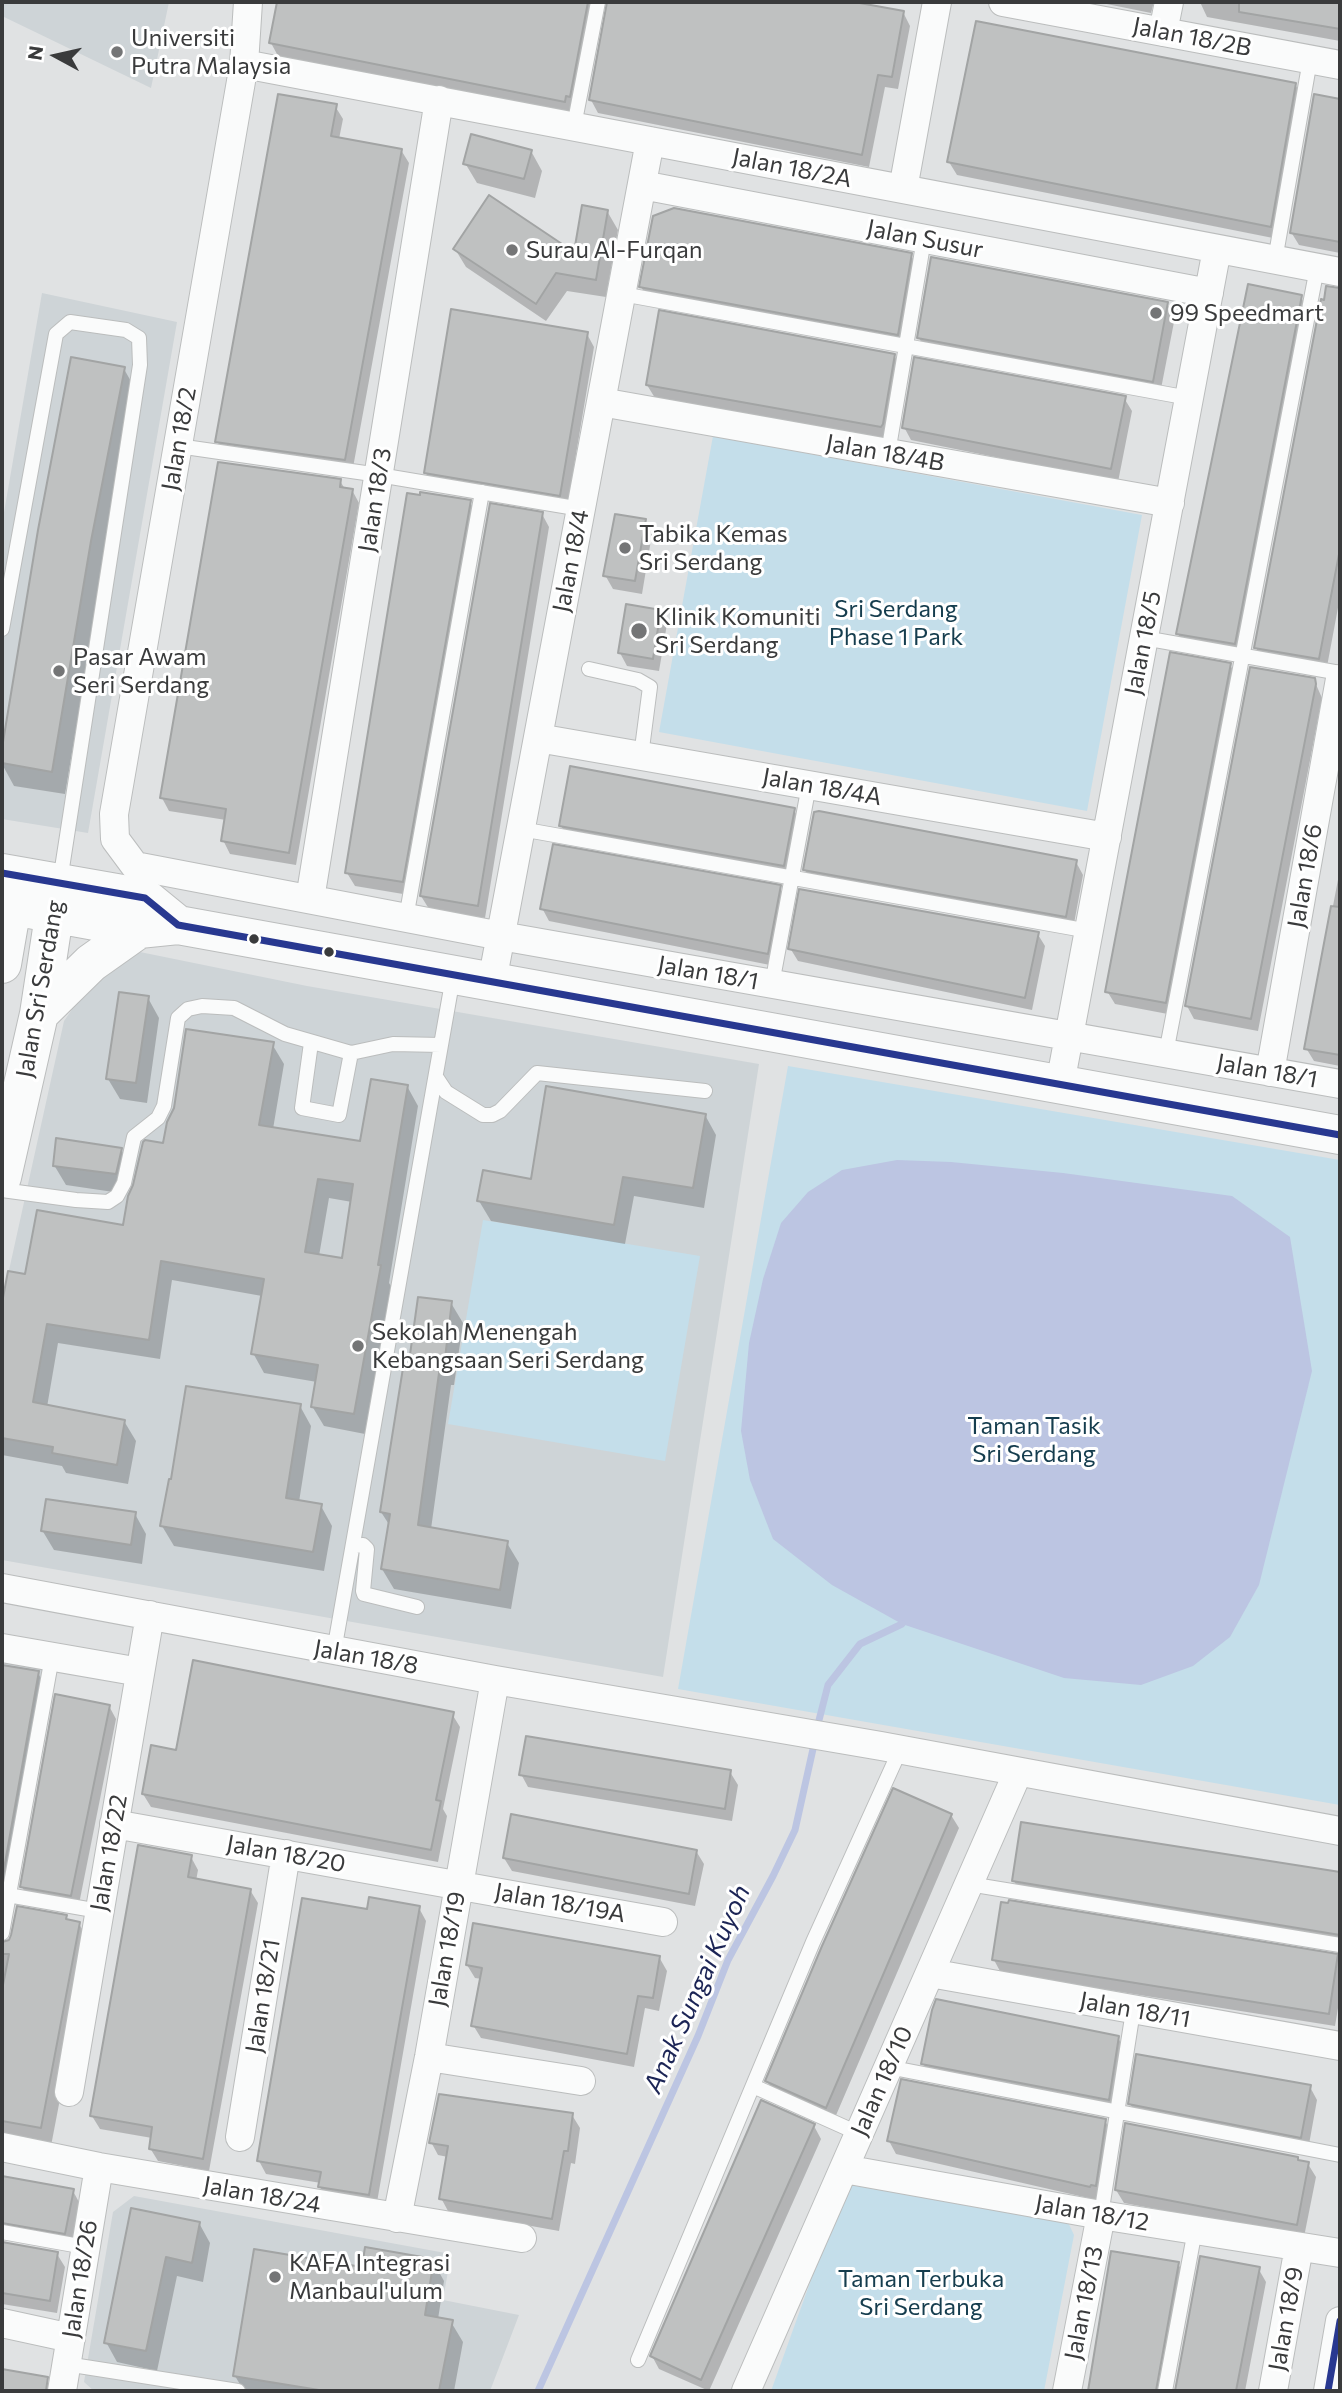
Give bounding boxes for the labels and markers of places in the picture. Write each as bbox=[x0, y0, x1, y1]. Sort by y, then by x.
place label: Universiti Putra Malaysia bbox=[131, 24, 291, 80]
marker: Universiti Putra Malaysia bbox=[109, 44, 125, 60]
place label: Surau Al-Furqan bbox=[526, 236, 703, 264]
marker: Surau Al-Furqan bbox=[504, 242, 520, 258]
place label: 99 Speedmart bbox=[1170, 299, 1324, 327]
marker: 99 Speedmart bbox=[1148, 305, 1164, 321]
place label: Tabika Kemas Sri Serdang bbox=[639, 520, 788, 576]
marker: Tabika Kemas Sri Serdang bbox=[617, 540, 633, 556]
place label: Klinik Komuniti Sri Serdang bbox=[655, 603, 821, 659]
marker: Klinik Komuniti Sri Serdang bbox=[629, 621, 649, 641]
place label: Pasar Awam Seri Serdang bbox=[73, 643, 209, 699]
marker: Pasar Awam Seri Serdang bbox=[51, 663, 67, 679]
unlabelled marker bbox=[247, 932, 261, 946]
unlabelled marker bbox=[322, 945, 336, 959]
place label: Sekolah Menengah Kebangsaan Seri Serdang bbox=[372, 1318, 644, 1374]
marker: Sekolah Menengah Kebangsaan Seri Serdang bbox=[350, 1338, 366, 1354]
place label: KAFA Integrasi Manbaul'ulum bbox=[289, 2249, 450, 2305]
marker: KAFA Integrasi Manbaul'ulum bbox=[267, 2269, 283, 2285]

